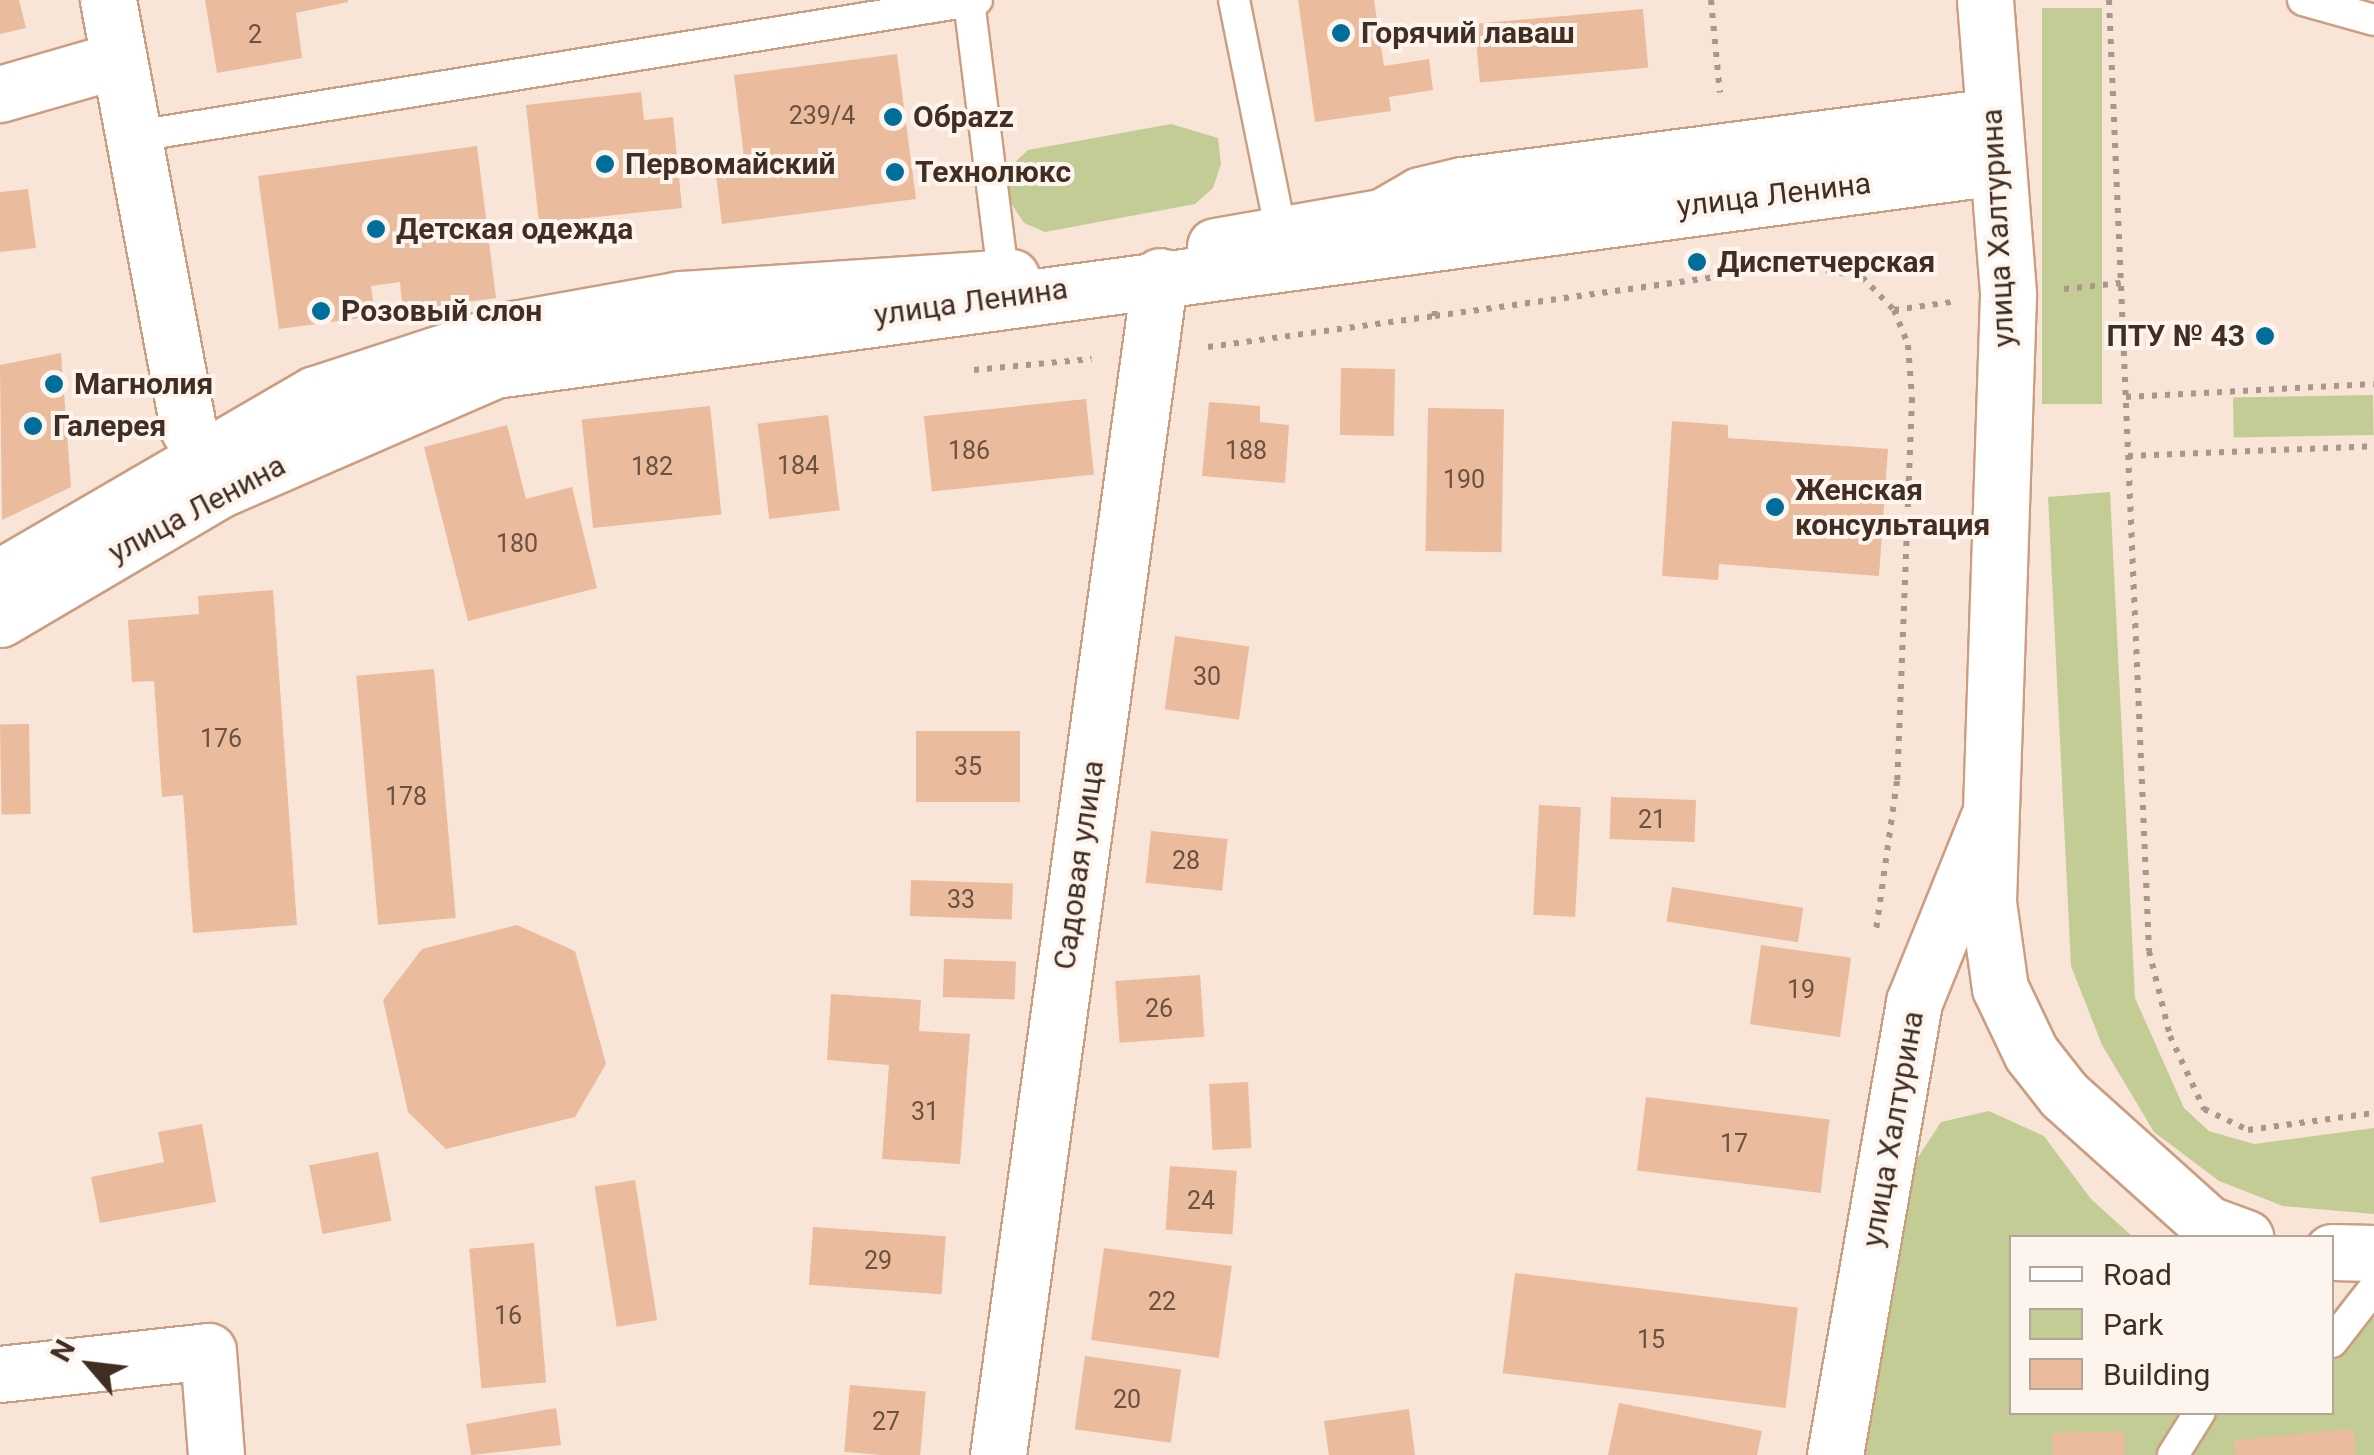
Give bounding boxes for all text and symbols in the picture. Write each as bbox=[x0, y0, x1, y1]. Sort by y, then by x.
place label: Горячий лаваш bbox=[1361, 15, 1575, 51]
house number: 2 bbox=[248, 20, 262, 50]
marker: Горячий лаваш bbox=[1330, 22, 1352, 44]
place label: Обраzz bbox=[913, 99, 1014, 135]
house number: 239/4 bbox=[789, 101, 855, 131]
marker: Обраzz bbox=[882, 106, 904, 128]
street label: улица Халтурина bbox=[1974, 108, 2022, 348]
place label: Первомайский bbox=[625, 146, 835, 182]
marker: Первомайский bbox=[594, 153, 616, 175]
place label: Технолюкс bbox=[915, 154, 1071, 190]
marker: Технолюкс bbox=[884, 161, 906, 183]
street label: улица Ленина bbox=[1675, 165, 1873, 225]
place label: Детская одежда bbox=[396, 211, 633, 247]
marker: Детская одежда bbox=[365, 218, 387, 240]
place label: Диспетчерская bbox=[1717, 244, 1935, 280]
marker: Диспетчерская bbox=[1686, 251, 1708, 273]
street label: улица Ленина bbox=[872, 271, 1070, 333]
place label: Розовый слон bbox=[341, 293, 542, 329]
marker: Розовый слон bbox=[310, 300, 332, 322]
place label: ПТУ № 43 bbox=[2107, 318, 2245, 354]
marker: ПТУ № 43 bbox=[2254, 325, 2276, 347]
place label: Магнолия bbox=[74, 366, 213, 402]
marker: Магнолия bbox=[43, 373, 65, 395]
place label: Галерея bbox=[53, 408, 166, 444]
marker: Галерея bbox=[22, 415, 44, 437]
house number: 186 bbox=[948, 436, 990, 466]
house number: 188 bbox=[1225, 436, 1267, 466]
street label: улица Ленина bbox=[102, 447, 292, 571]
house number: 184 bbox=[777, 451, 819, 481]
house number: 182 bbox=[631, 452, 673, 482]
house number: 190 bbox=[1443, 465, 1485, 495]
place label: Женская консультация bbox=[1795, 472, 1990, 542]
marker: Женская консультация bbox=[1764, 496, 1786, 518]
house number: 180 bbox=[496, 529, 538, 559]
house number: 30 bbox=[1193, 662, 1221, 692]
house number: 176 bbox=[200, 724, 242, 754]
house number: 35 bbox=[954, 752, 982, 782]
street label: Садовая улица bbox=[1047, 758, 1111, 972]
house number: 178 bbox=[385, 782, 427, 812]
house number: 21 bbox=[1638, 805, 1666, 835]
house number: 28 bbox=[1172, 846, 1200, 876]
house number: 33 bbox=[947, 885, 975, 915]
house number: 19 bbox=[1787, 975, 1815, 1005]
house number: 26 bbox=[1145, 994, 1173, 1024]
street label: улица Халтурина bbox=[1855, 1008, 1931, 1250]
house number: 31 bbox=[911, 1097, 939, 1127]
house number: 17 bbox=[1720, 1129, 1748, 1159]
house number: 24 bbox=[1187, 1186, 1215, 1216]
legend bbox=[2009, 1235, 2334, 1415]
house number: 29 bbox=[864, 1246, 892, 1276]
text: Road bbox=[2103, 1257, 2172, 1292]
house number: 22 bbox=[1148, 1287, 1176, 1317]
house number: 16 bbox=[494, 1301, 522, 1331]
text: Park bbox=[2103, 1307, 2163, 1342]
north arrow bbox=[40, 1315, 140, 1415]
house number: 15 bbox=[1637, 1325, 1665, 1355]
text: N bbox=[44, 1334, 82, 1367]
text: Building bbox=[2103, 1357, 2210, 1392]
house number: 20 bbox=[1113, 1385, 1141, 1415]
house number: 27 bbox=[872, 1407, 900, 1437]

